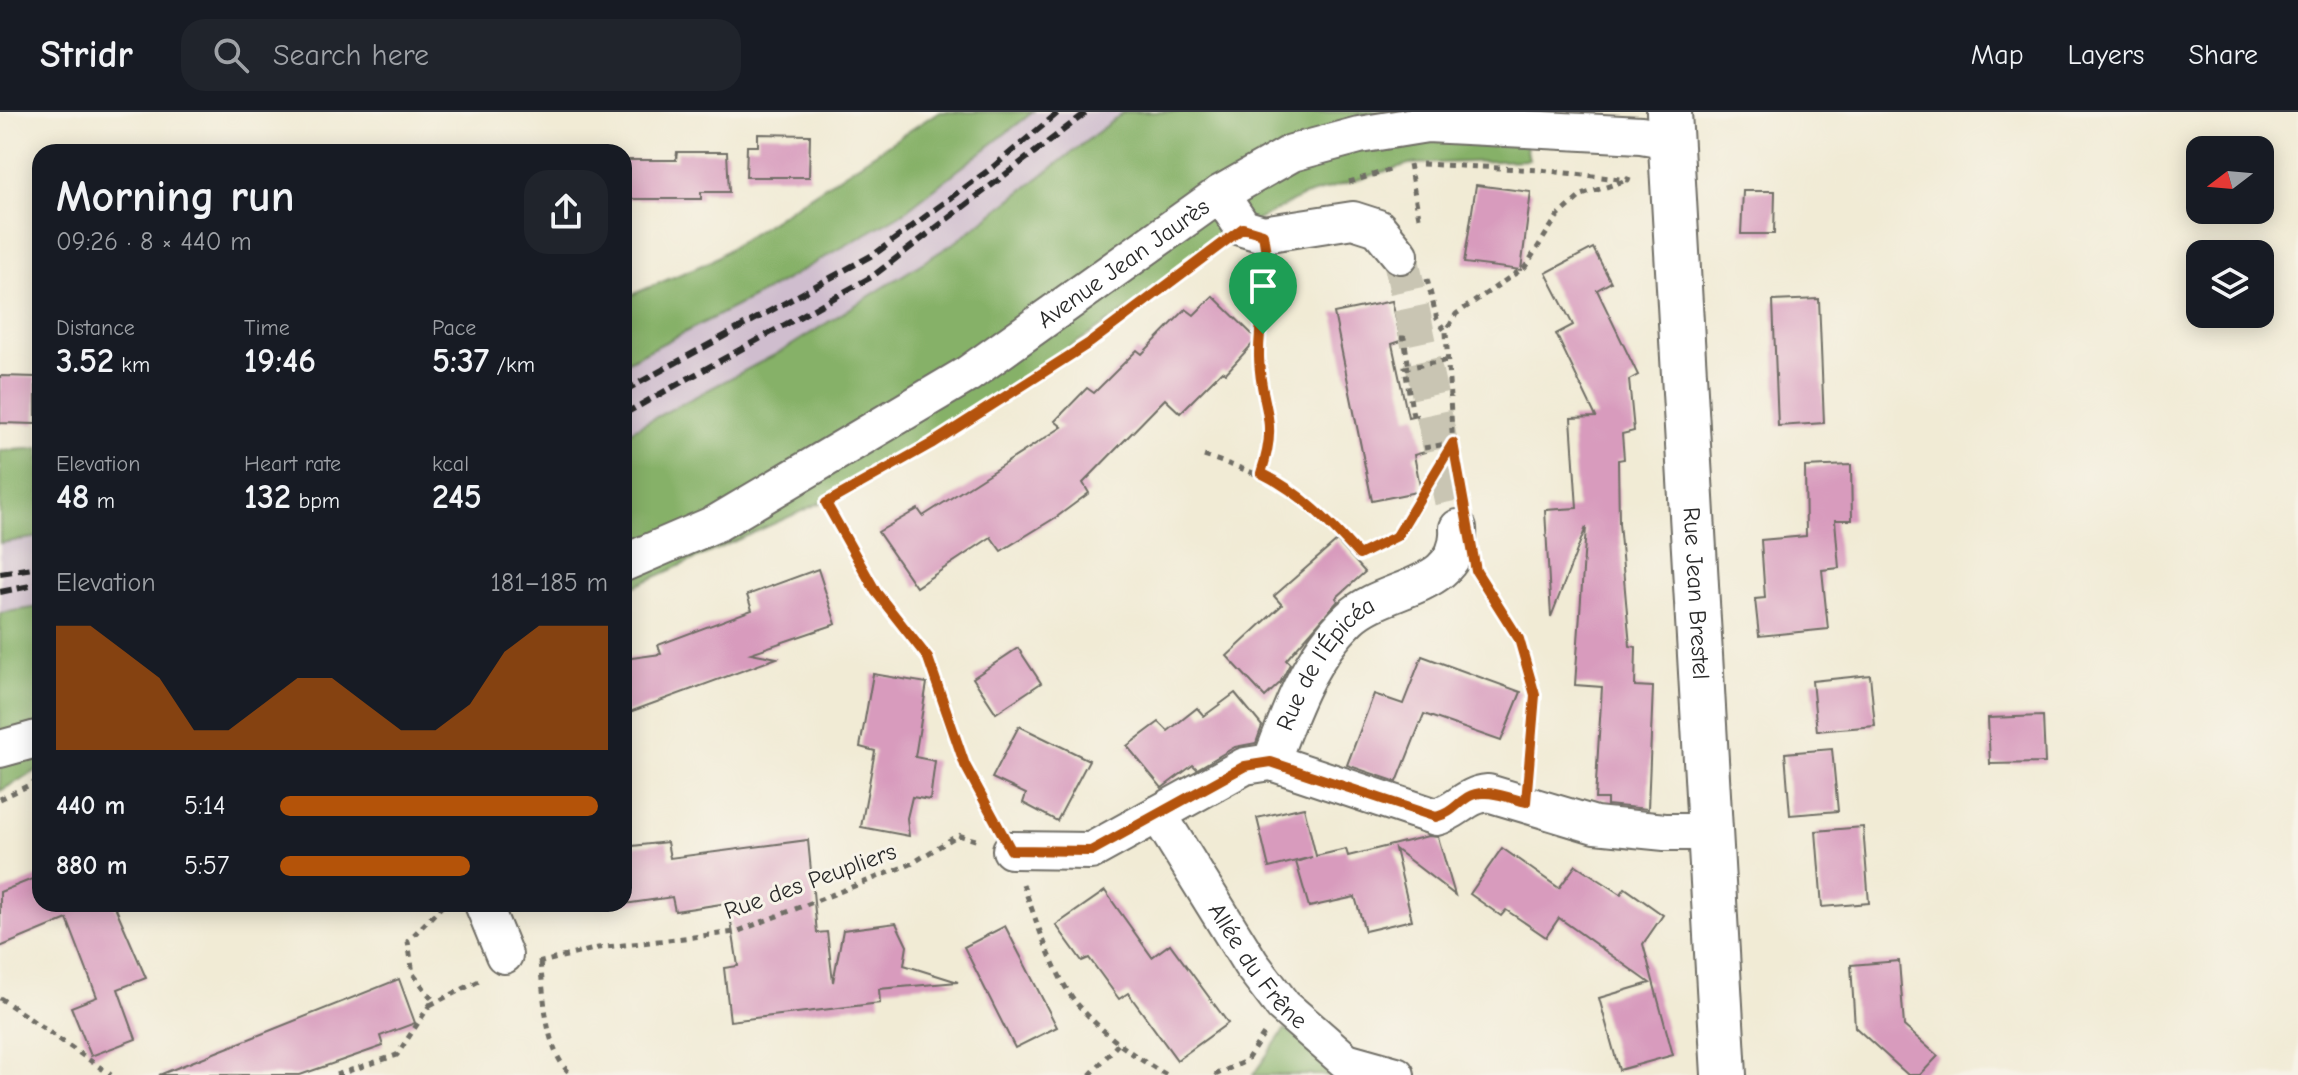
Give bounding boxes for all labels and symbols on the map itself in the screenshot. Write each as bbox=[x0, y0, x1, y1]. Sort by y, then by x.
north arrow bbox=[2186, 136, 2274, 224]
street label: Avenue Jean Jaurès bbox=[1032, 192, 1215, 334]
pin bbox=[1229, 252, 1297, 334]
street label: Rue Jean Brestel bbox=[1678, 506, 1715, 680]
street label: Rue de l'Épicéa bbox=[1270, 591, 1379, 734]
street label: Rue des Peupliers bbox=[720, 837, 900, 925]
street label: Allée du Frêne bbox=[1203, 898, 1313, 1035]

